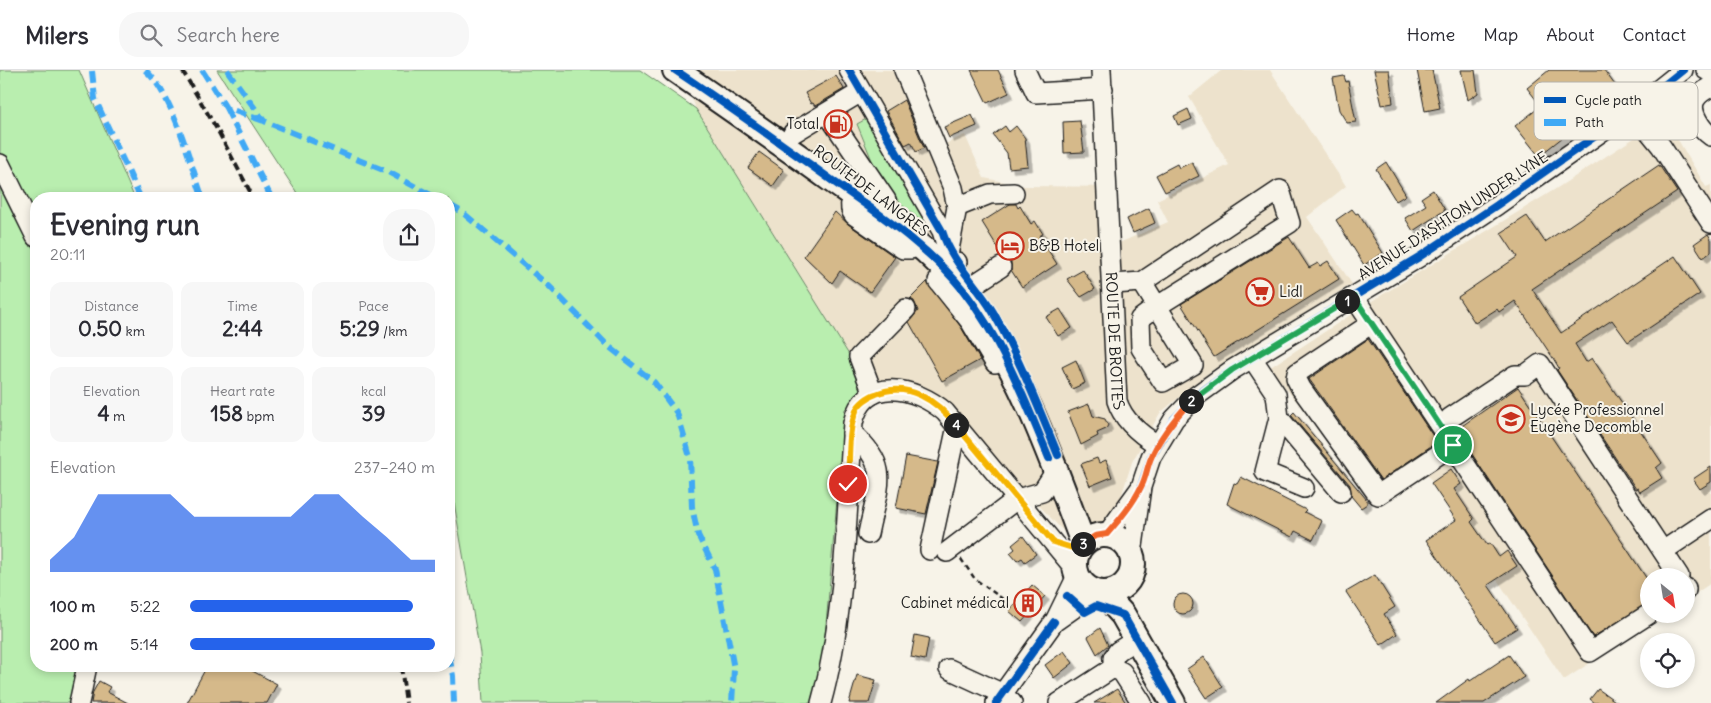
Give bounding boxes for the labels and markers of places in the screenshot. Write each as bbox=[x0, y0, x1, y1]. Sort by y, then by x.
fuel station icon: Total bbox=[823, 109, 853, 139]
place label: Total bbox=[787, 114, 819, 133]
hotel icon: B&B Hotel bbox=[995, 231, 1025, 261]
place label: B&B Hotel bbox=[1029, 236, 1099, 255]
supermarket icon: Lidl bbox=[1245, 277, 1275, 307]
place label: Lidl bbox=[1279, 282, 1303, 301]
pin: 1 bbox=[1334, 288, 1360, 314]
pin: 2 bbox=[1178, 388, 1204, 414]
place label: Lycée Professionnel Eugène Decomble bbox=[1530, 400, 1664, 436]
school or university icon: Lycée Professionnel Eugène Decomble bbox=[1496, 404, 1526, 434]
pin: 4 bbox=[944, 412, 968, 438]
pin bbox=[1432, 424, 1474, 466]
pin bbox=[827, 463, 869, 505]
pin: 3 bbox=[1070, 532, 1096, 556]
building icon: Cabinet médical bbox=[1013, 588, 1043, 618]
place label: Cabinet médical bbox=[901, 593, 1009, 612]

